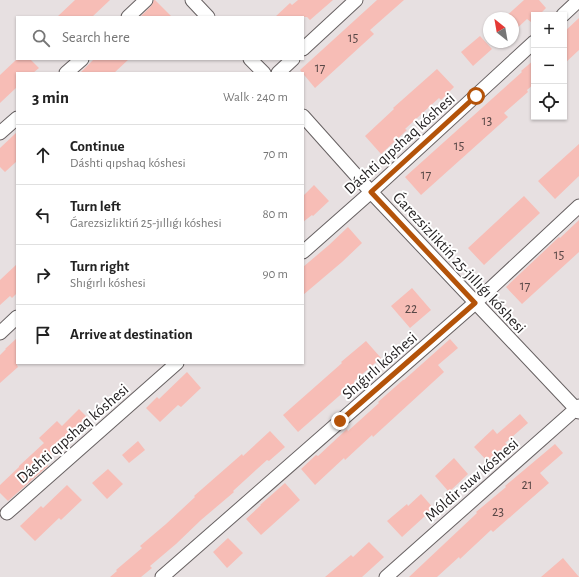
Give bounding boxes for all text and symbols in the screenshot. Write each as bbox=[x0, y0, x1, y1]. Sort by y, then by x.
north arrow bbox=[483, 12, 519, 48]
map controls bbox=[531, 12, 567, 120]
button: + bbox=[531, 12, 567, 48]
search box bbox=[16, 16, 304, 60]
icon: search bbox=[30, 27, 52, 49]
text: Search here bbox=[62, 30, 130, 45]
house number: 15 bbox=[348, 31, 358, 45]
button: − bbox=[531, 48, 567, 84]
house number: 17 bbox=[315, 61, 325, 75]
button: locate bbox=[531, 84, 567, 120]
route start bbox=[467, 87, 485, 105]
text: 3 min bbox=[32, 89, 69, 106]
street label: Dáshti qıpshaq kóshesi bbox=[341, 90, 458, 197]
text: Walk · 240 m bbox=[223, 91, 288, 104]
house number: 13 bbox=[482, 114, 493, 128]
text: Continue bbox=[70, 139, 125, 154]
house number: 15 bbox=[454, 139, 464, 153]
icon: ahead bbox=[32, 144, 54, 166]
text: 70 m bbox=[263, 148, 288, 161]
text: Dáshti qıpshaq kóshesi bbox=[70, 157, 186, 170]
house number: 17 bbox=[421, 168, 431, 182]
street label: Ǵarezsizliktiń 25-jıllıǵı kóshesi bbox=[389, 188, 530, 337]
text: Turn left bbox=[70, 199, 121, 214]
icon: left bbox=[32, 204, 54, 226]
text: 80 m bbox=[262, 208, 288, 221]
text: Ǵarezsizliktiń 25-jıllıǵı kóshesi bbox=[70, 217, 222, 230]
house number: 15 bbox=[554, 248, 564, 262]
text: Turn right bbox=[70, 259, 129, 274]
icon: right bbox=[32, 264, 54, 286]
text: 90 m bbox=[262, 268, 288, 281]
text: Shıǵırlı kóshesi bbox=[70, 277, 146, 290]
house number: 17 bbox=[520, 279, 530, 293]
house number: 22 bbox=[405, 302, 417, 316]
icon: arrive bbox=[32, 324, 54, 346]
text: Arrive at destination bbox=[70, 327, 193, 342]
street label: Shıǵırlı kóshesi bbox=[339, 329, 420, 402]
street label: Dáshti qıpshaq kóshesi bbox=[14, 381, 132, 487]
route end bbox=[331, 412, 349, 430]
street label: Móldir suw kóshesi bbox=[422, 435, 521, 524]
house number: 21 bbox=[521, 478, 533, 492]
house number: 23 bbox=[492, 505, 504, 519]

